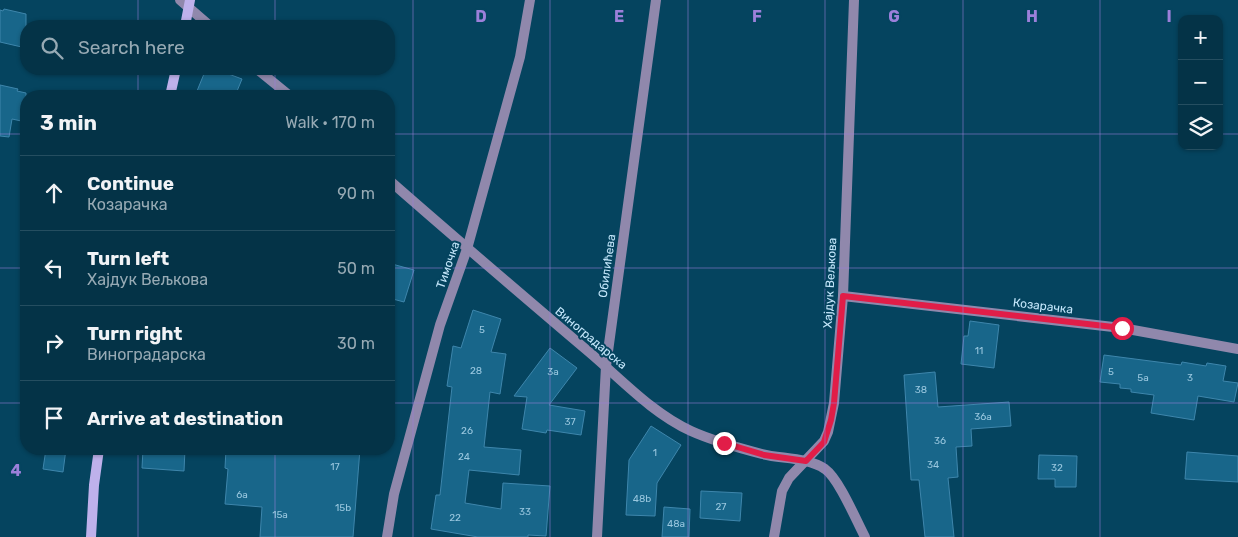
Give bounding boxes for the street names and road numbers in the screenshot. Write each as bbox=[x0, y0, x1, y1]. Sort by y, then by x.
street label: Обилићева bbox=[596, 233, 618, 299]
street label: Хајдук Вељкова bbox=[821, 237, 839, 329]
street label: Тимочка bbox=[433, 240, 463, 290]
street label: Козарачка bbox=[1012, 295, 1074, 317]
street label: Виноградарска bbox=[552, 304, 630, 372]

